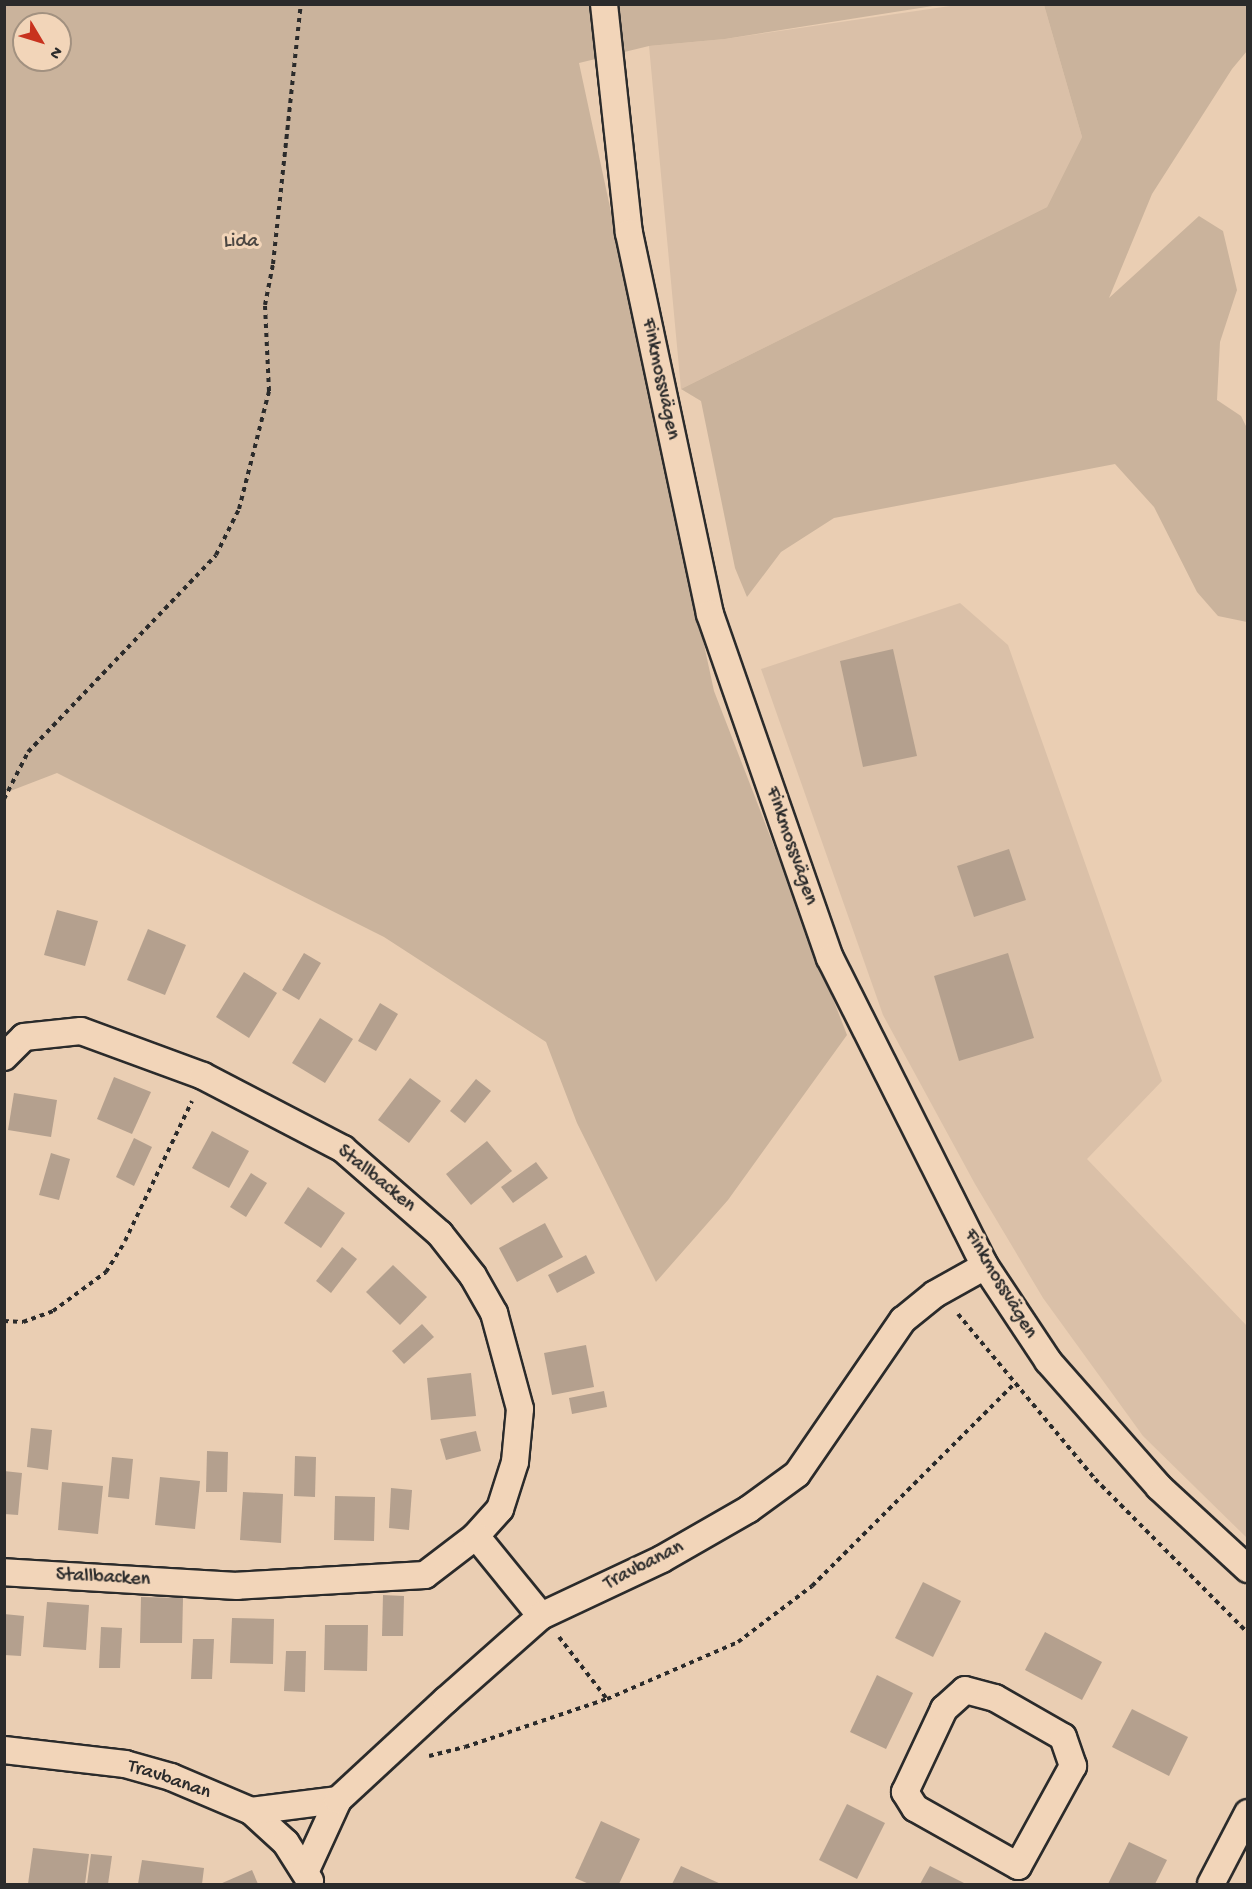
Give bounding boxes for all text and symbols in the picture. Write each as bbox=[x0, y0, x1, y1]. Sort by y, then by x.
north arrow bbox=[12, 12, 72, 72]
text: N bbox=[44, 42, 66, 62]
park label: Lida bbox=[224, 230, 258, 254]
street label: Finkmossvägen bbox=[635, 316, 685, 442]
street label: Finkmossvägen bbox=[760, 784, 822, 908]
street label: Stallbacken bbox=[332, 1140, 420, 1218]
street label: Finkmossvägen bbox=[958, 1225, 1042, 1343]
street label: Travbanan bbox=[600, 1536, 688, 1596]
street label: Stallbacken bbox=[55, 1564, 151, 1592]
street label: Travbanan bbox=[124, 1755, 214, 1805]

